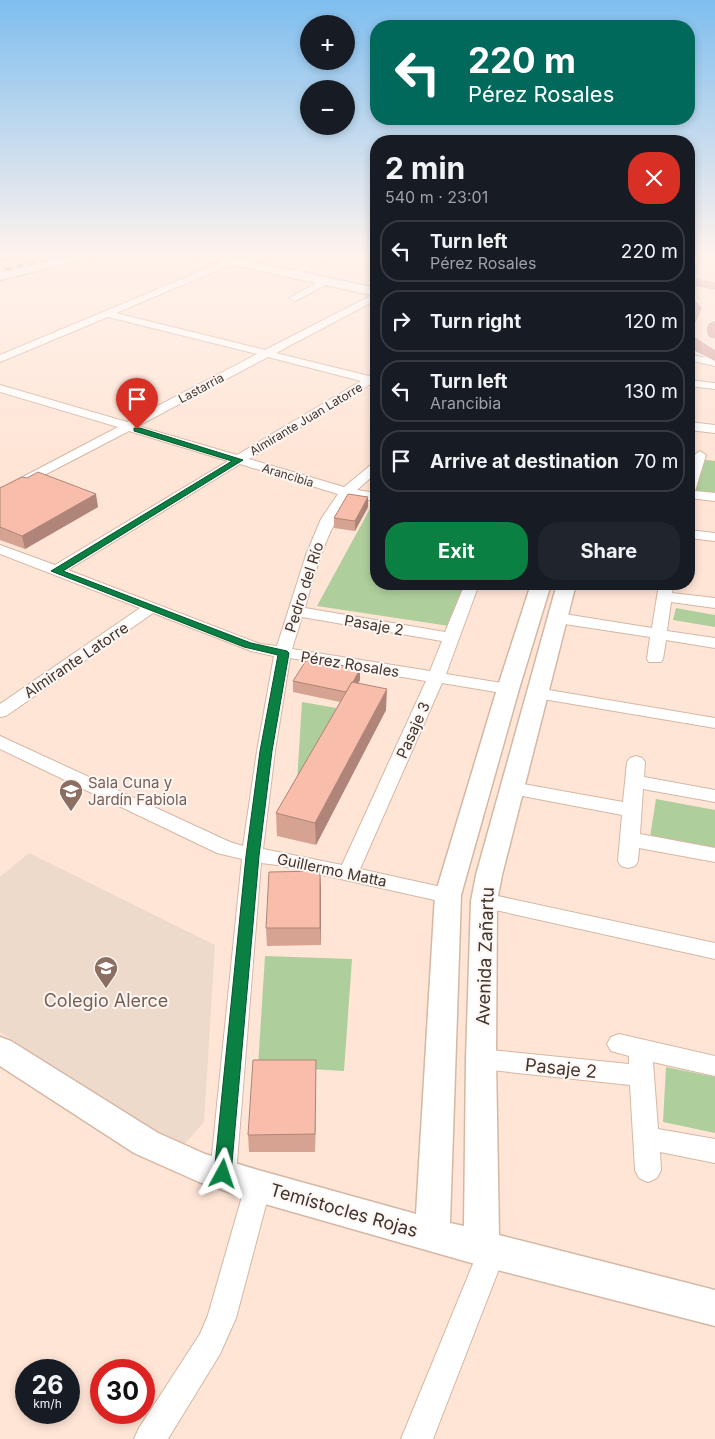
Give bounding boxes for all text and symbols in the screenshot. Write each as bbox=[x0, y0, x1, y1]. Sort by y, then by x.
map controls bbox=[300, 15, 355, 135]
button: + bbox=[300, 15, 355, 70]
text: 220 m bbox=[468, 39, 576, 81]
icon: left bbox=[385, 40, 450, 105]
button: − bbox=[300, 80, 355, 135]
text: Pérez Rosales bbox=[468, 81, 614, 107]
text: 2 min bbox=[385, 150, 465, 186]
button: close bbox=[628, 152, 680, 204]
text: 540 m · 23:01 bbox=[385, 187, 488, 207]
text: Turn left bbox=[430, 230, 508, 253]
icon: left bbox=[387, 237, 415, 265]
text: 220 m bbox=[621, 240, 678, 263]
text: Pérez Rosales bbox=[430, 253, 536, 273]
icon: right bbox=[387, 307, 415, 335]
text: Turn right bbox=[430, 310, 521, 333]
text: 120 m bbox=[625, 310, 678, 333]
street label: Lastarria bbox=[176, 370, 226, 406]
text: Turn left bbox=[430, 370, 508, 393]
icon: left bbox=[387, 377, 415, 405]
pin bbox=[116, 378, 158, 429]
street label: Almirante Juan Latorre bbox=[247, 379, 365, 459]
text: 130 m bbox=[625, 380, 678, 403]
icon: arrive bbox=[123, 385, 151, 413]
text: Arancibia bbox=[430, 393, 501, 413]
icon: arrive bbox=[387, 447, 415, 475]
text: Arrive at destination bbox=[430, 450, 619, 473]
text: 70 m bbox=[634, 450, 678, 473]
street label: Arancibia bbox=[260, 460, 316, 490]
button: Exit bbox=[385, 522, 528, 580]
button: Share bbox=[538, 522, 680, 580]
street label: Pedro del Río bbox=[280, 539, 328, 635]
street label: Pasaje 2 bbox=[343, 610, 405, 640]
street label: Almirante Latorre bbox=[20, 618, 132, 702]
street label: Pérez Rosales bbox=[299, 647, 401, 681]
street label: Pasaje 3 bbox=[392, 699, 434, 761]
place label: Sala Cuna y Jardín Fabiola bbox=[88, 773, 187, 809]
school or university icon: Sala Cuna y Jardín Fabiola bbox=[58, 778, 84, 812]
street label: Guillermo Matta bbox=[275, 849, 389, 891]
street label: Avenida Zañartu bbox=[472, 886, 498, 1026]
school or university icon: Colegio Alerce bbox=[93, 955, 119, 989]
place label: Colegio Alerce bbox=[44, 990, 168, 1011]
street label: Pasaje 2 bbox=[524, 1054, 598, 1082]
position arrow bbox=[196, 1147, 248, 1199]
street label: Temístocles Rojas bbox=[268, 1179, 420, 1241]
speed limit sign: 30 bbox=[90, 1359, 155, 1424]
text: 26 bbox=[32, 1370, 63, 1400]
text: km/h bbox=[33, 1396, 62, 1411]

